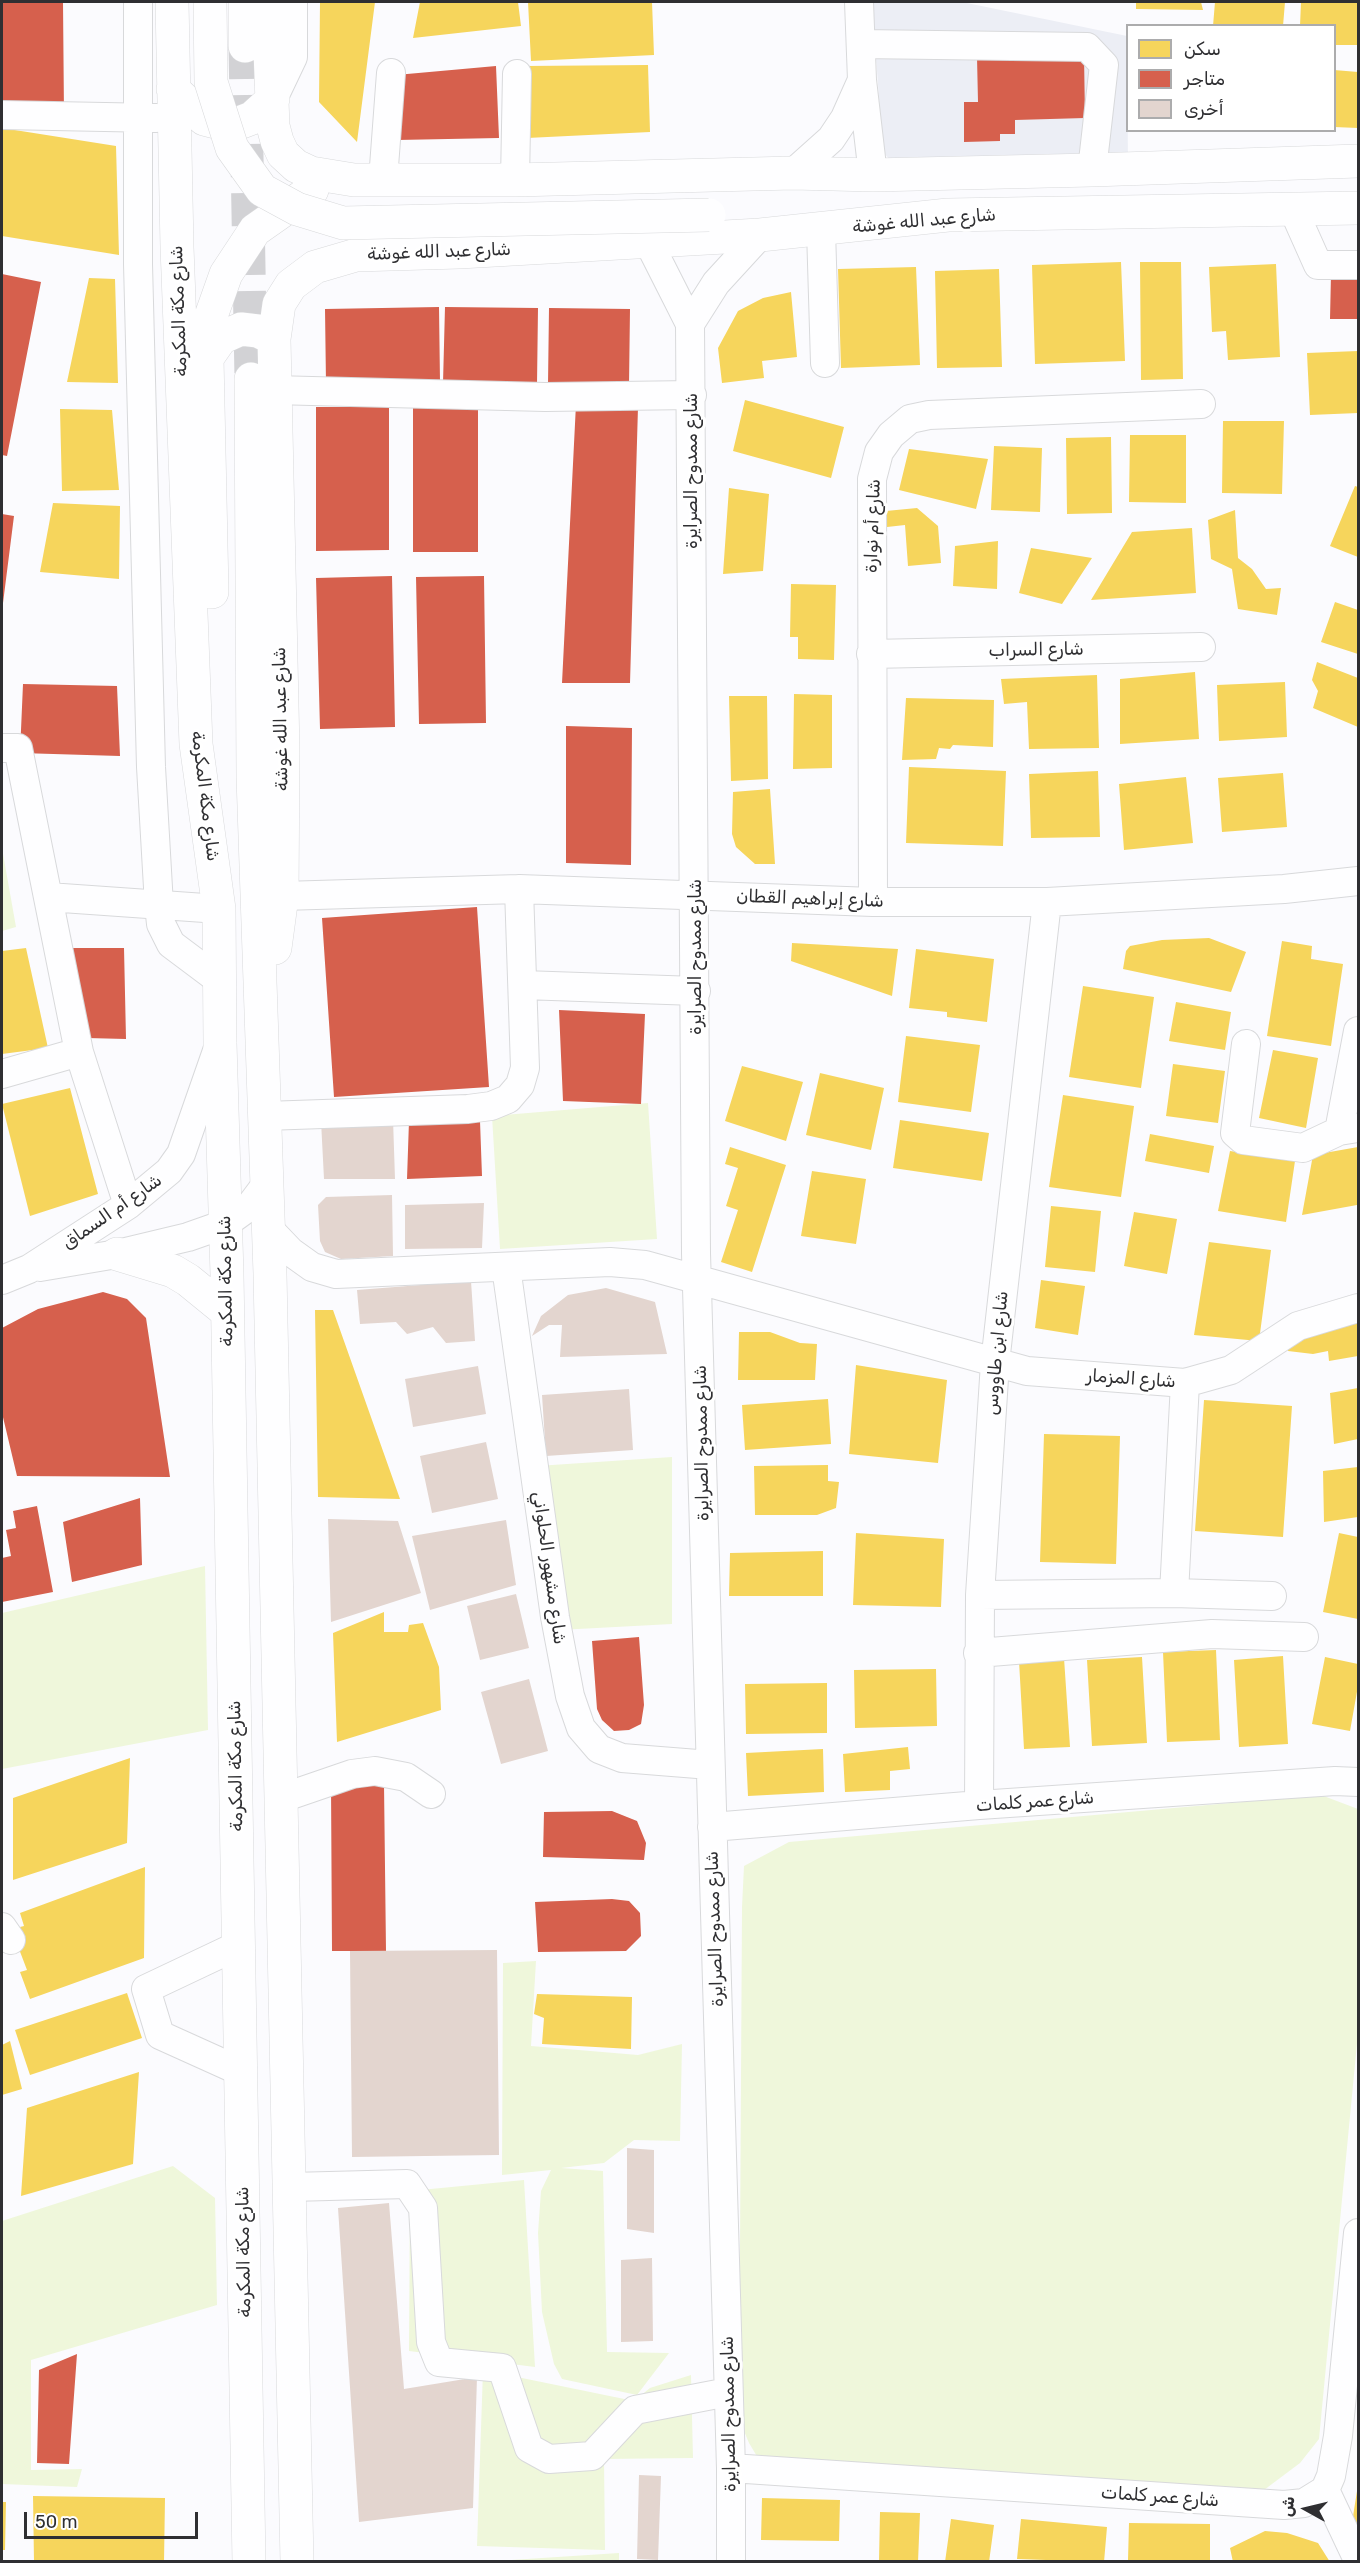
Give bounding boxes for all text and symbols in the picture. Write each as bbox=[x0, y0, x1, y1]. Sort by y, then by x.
legend bbox=[1126, 24, 1336, 132]
text: سكن bbox=[1184, 38, 1221, 60]
text: متاجر bbox=[1184, 68, 1225, 90]
text: أخرى bbox=[1184, 98, 1224, 120]
street label: شارع عبد الله غوشة bbox=[851, 204, 997, 238]
street label: شارع عبد الله غوشة bbox=[367, 239, 511, 265]
street label: شارع مكة المكرمة bbox=[166, 245, 192, 377]
street label: شارع ممدوح الصرايرة bbox=[681, 393, 703, 549]
street label: شارع أم نوارة bbox=[861, 479, 885, 573]
street label: شارع السراب bbox=[988, 638, 1084, 662]
street label: شارع عبد الله غوشة bbox=[269, 647, 293, 791]
street label: شارع مكة المكرمة bbox=[186, 730, 224, 862]
street label: شارع ممدوح الصرايرة bbox=[685, 879, 707, 1035]
street label: شارع إبراهيم القطان bbox=[736, 886, 884, 912]
street label: شارع أم السماق bbox=[58, 1170, 166, 1254]
street label: شارع مكة المكرمة bbox=[214, 1215, 238, 1347]
street label: شارع ابن طاووس bbox=[981, 1290, 1013, 1416]
street label: شارع ممدوح الصرايرة bbox=[690, 1365, 714, 1521]
street label: شارع المزمار bbox=[1085, 1365, 1177, 1393]
street label: شارع مشهور الحلواني bbox=[528, 1490, 570, 1646]
street label: شارع مكة المكرمة bbox=[224, 1700, 248, 1832]
street label: شارع عمر كلمات bbox=[975, 1787, 1095, 1817]
street label: شارع ممدوح الصرايرة bbox=[701, 1851, 729, 2007]
street label: شارع مكة المكرمة bbox=[232, 2186, 256, 2318]
street label: شارع ممدوح الصرايرة bbox=[717, 2336, 741, 2492]
north arrow bbox=[1276, 2479, 1336, 2539]
street label: شارع عمر كلمات bbox=[1100, 2482, 1220, 2512]
text: ش bbox=[1277, 2495, 1298, 2518]
scale bar bbox=[27, 2500, 201, 2538]
text: 50 m bbox=[35, 2511, 78, 2533]

